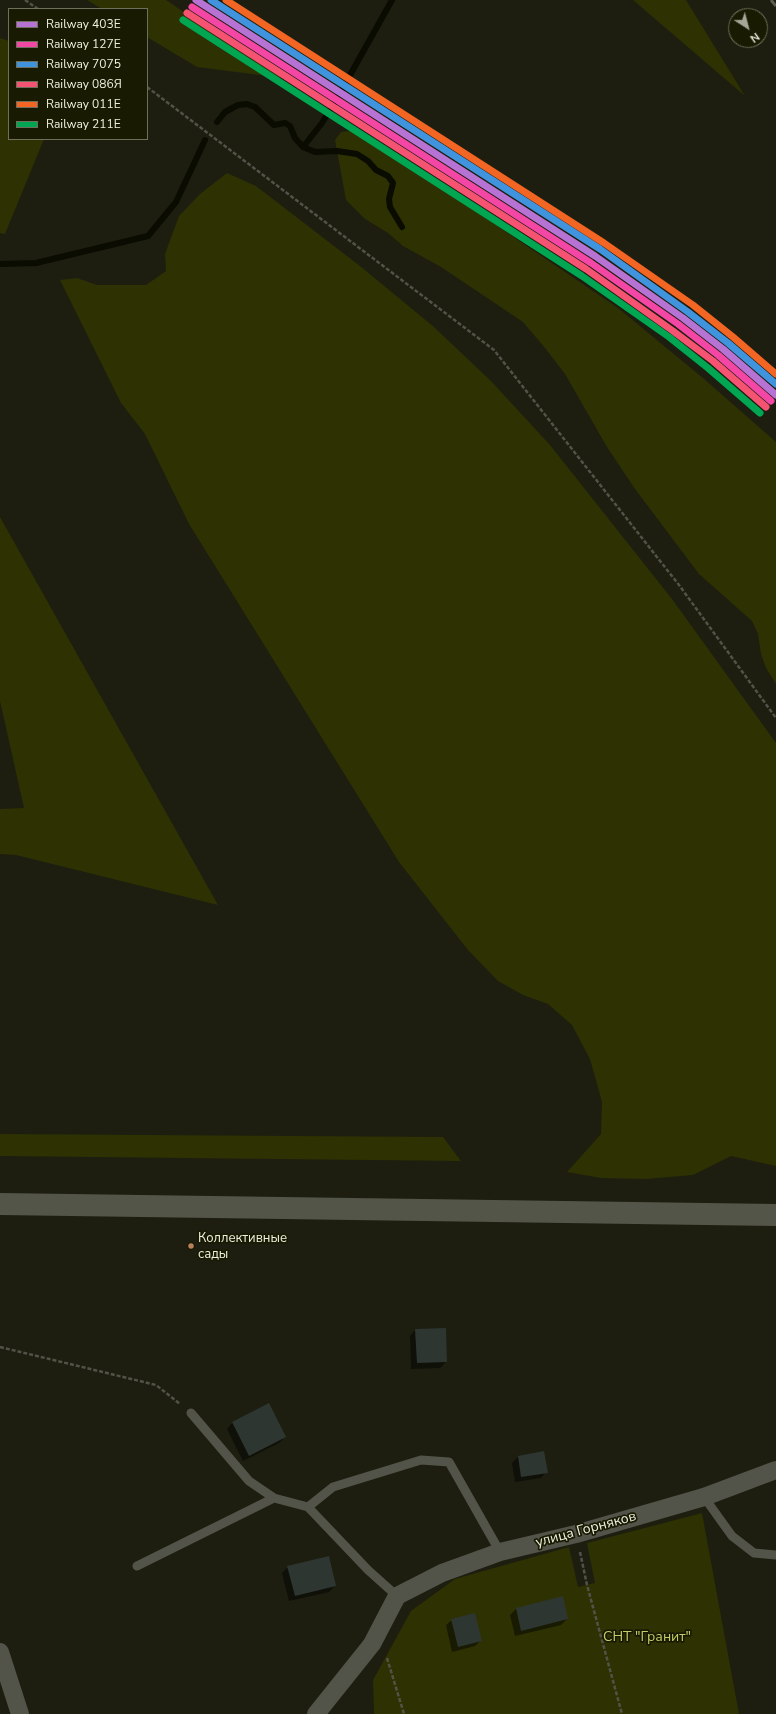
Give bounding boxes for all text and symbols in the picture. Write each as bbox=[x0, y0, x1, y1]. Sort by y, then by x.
legend bbox=[8, 8, 148, 140]
north arrow bbox=[728, 8, 768, 48]
text: Railway 403Е bbox=[46, 16, 121, 32]
text: N bbox=[747, 29, 763, 46]
text: Railway 127Е bbox=[46, 36, 121, 52]
text: Railway 7075 bbox=[46, 56, 121, 72]
text: Railway 086Я bbox=[46, 76, 122, 92]
text: Railway 011Е bbox=[46, 96, 121, 112]
text: Railway 211Е bbox=[46, 116, 121, 132]
place label: Коллективные сады bbox=[198, 1231, 287, 1262]
marker: Коллективные сады bbox=[186, 1241, 196, 1251]
street label: улица Горняков bbox=[534, 1508, 638, 1552]
park label: СНТ "Гранит" bbox=[603, 1630, 691, 1646]

